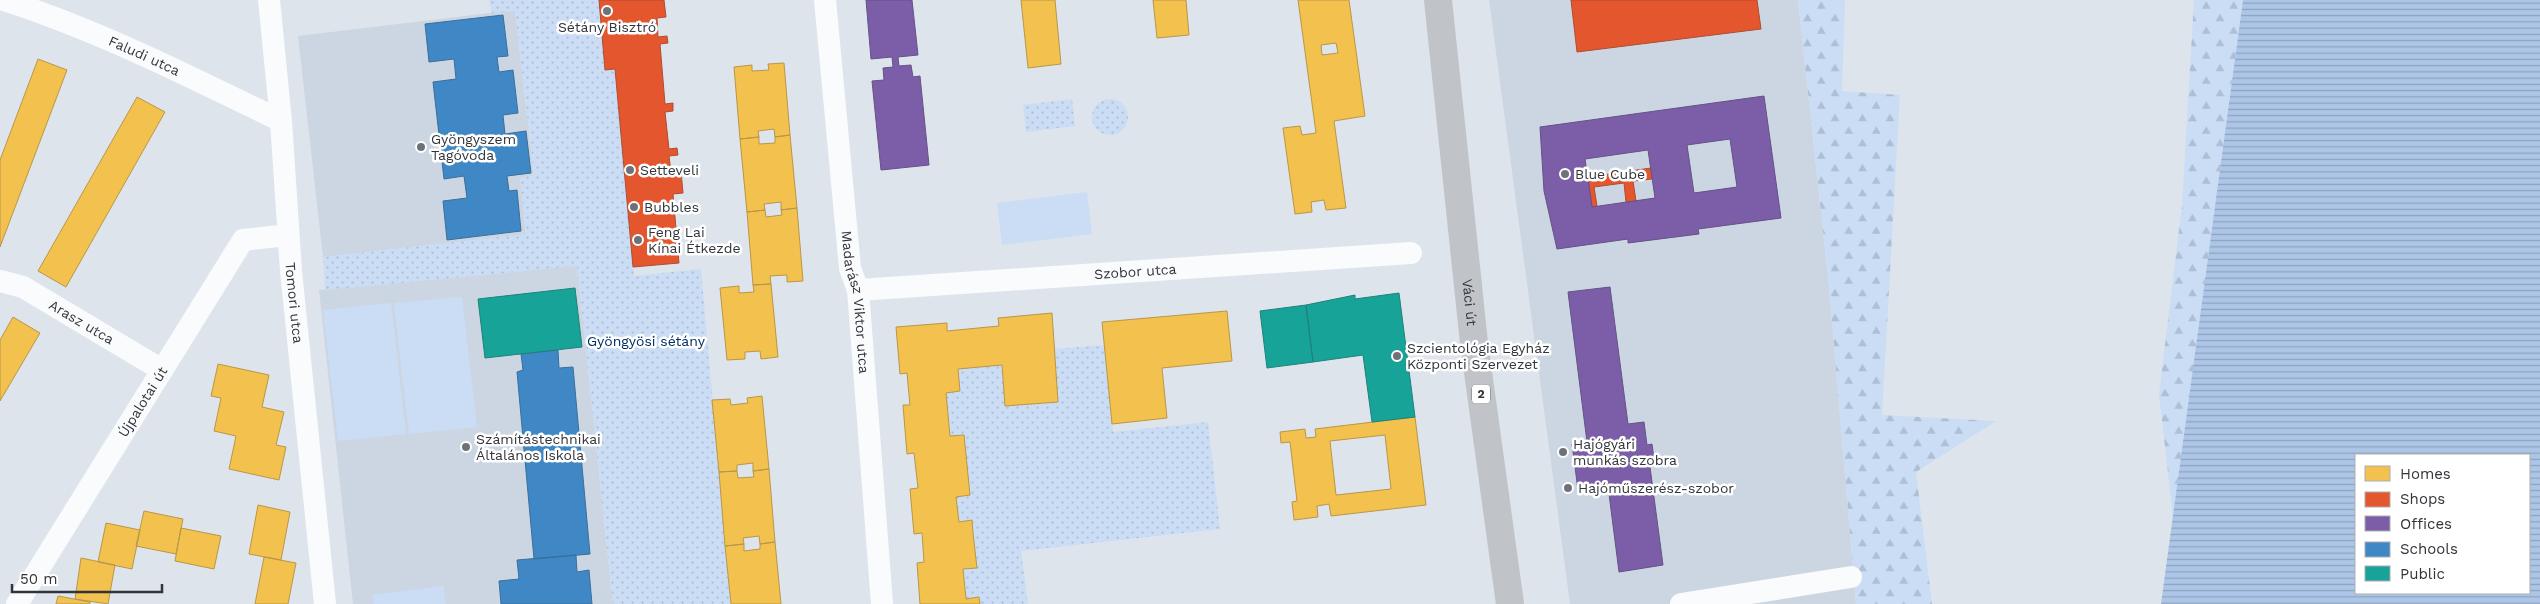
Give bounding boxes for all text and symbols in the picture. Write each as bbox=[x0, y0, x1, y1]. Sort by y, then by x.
marker: Sétány Bisztró bbox=[601, 5, 613, 17]
place label: Sétány Bisztró bbox=[558, 19, 656, 35]
street label: Faludi utca bbox=[106, 33, 182, 79]
place label: Gyöngyszem Tagóvoda bbox=[431, 131, 516, 163]
marker: Gyöngyszem Tagóvoda bbox=[415, 141, 427, 153]
place label: Setteveli bbox=[640, 162, 699, 178]
marker: Setteveli bbox=[624, 164, 636, 176]
place label: Blue Cube bbox=[1575, 166, 1645, 182]
marker: Blue Cube bbox=[1559, 168, 1571, 180]
place label: Bubbles bbox=[644, 199, 699, 215]
marker: Bubbles bbox=[628, 201, 640, 213]
place label: Feng Lai Kínai Étkezde bbox=[648, 224, 741, 256]
street label: Madarász Viktor utca bbox=[839, 230, 872, 374]
marker: Feng Lai Kínai Étkezde bbox=[632, 234, 644, 246]
street label: Szobor utca bbox=[1094, 261, 1177, 282]
street label: Tomori utca bbox=[282, 262, 306, 344]
street label: Váci út bbox=[1459, 278, 1480, 327]
street label: Arasz utca bbox=[46, 296, 117, 348]
park label: Gyöngyösi sétány bbox=[587, 333, 706, 349]
place label: Szcientológia Egyház Központi Szervezet bbox=[1407, 340, 1550, 372]
marker: Szcientológia Egyház Központi Szervezet bbox=[1391, 350, 1403, 362]
street label: Újpalotai út bbox=[115, 364, 170, 440]
road number: 2 bbox=[1472, 384, 1490, 404]
place label: Számítástechnikai Általános Iskola bbox=[476, 431, 601, 463]
place label: Hajógyári munkás szobra bbox=[1573, 436, 1677, 468]
marker: Számítástechnikai Általános Iskola bbox=[460, 441, 472, 453]
marker: Hajógyári munkás szobra bbox=[1557, 446, 1569, 458]
legend bbox=[2355, 454, 2530, 594]
text: Homes bbox=[2400, 465, 2451, 483]
place label: Hajóműszerész-szobor bbox=[1578, 480, 1734, 496]
marker: Hajóműszerész-szobor bbox=[1562, 482, 1574, 494]
text: Shops bbox=[2400, 490, 2445, 508]
text: Offices bbox=[2400, 515, 2452, 533]
text: Schools bbox=[2400, 540, 2458, 558]
scale bar bbox=[12, 562, 162, 594]
text: Public bbox=[2400, 565, 2445, 583]
text: 50 m bbox=[20, 570, 57, 588]

